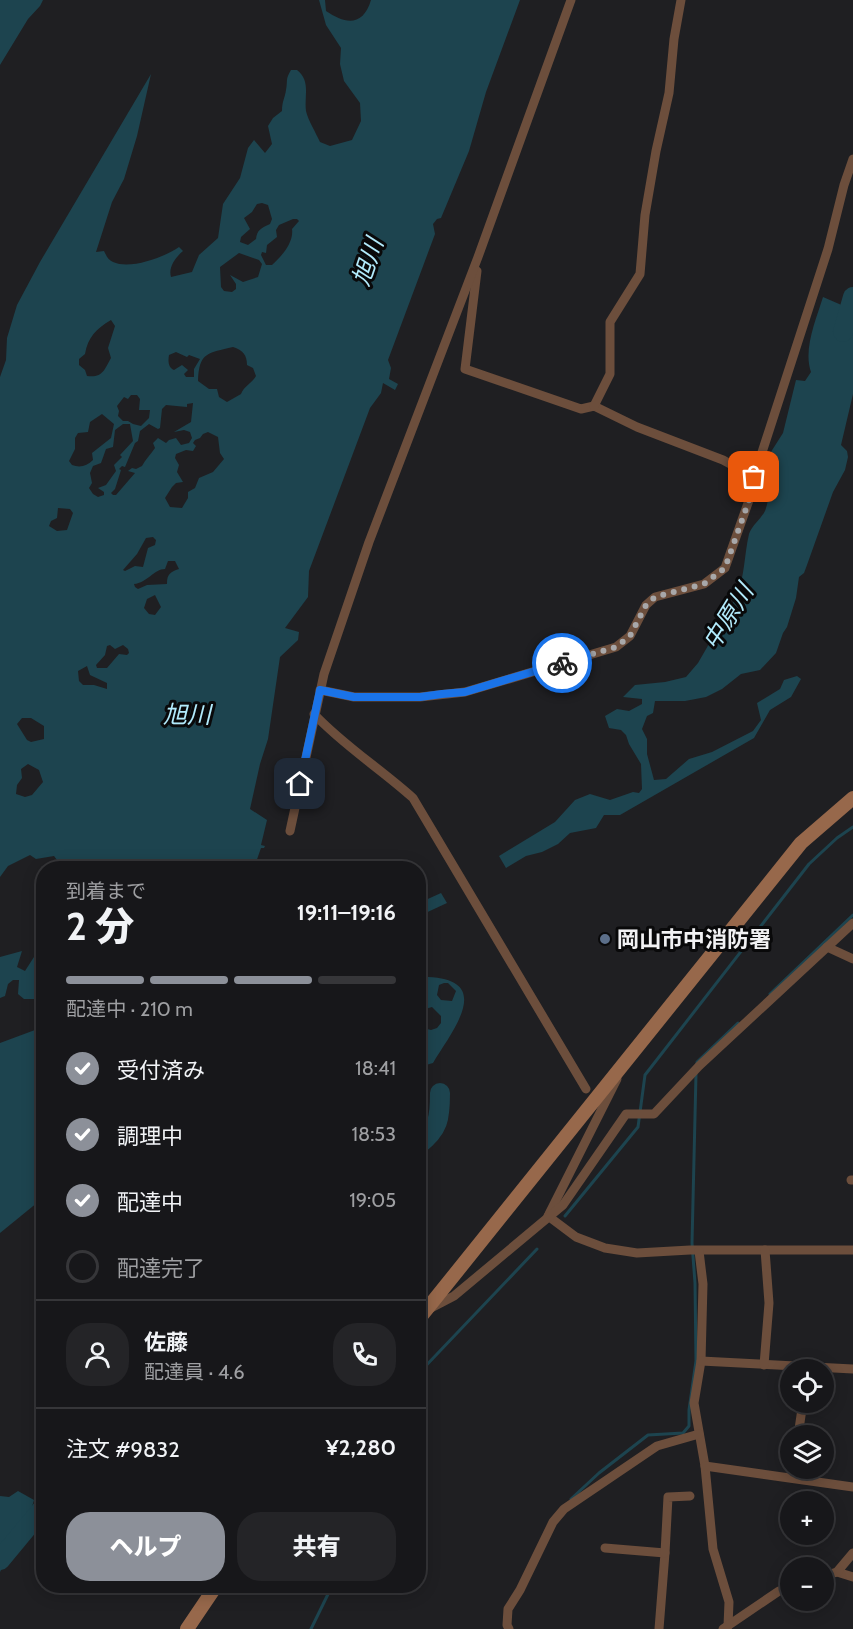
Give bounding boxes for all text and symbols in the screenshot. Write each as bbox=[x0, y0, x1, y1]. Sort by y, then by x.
water label: 旭川 bbox=[346, 232, 390, 289]
pin bbox=[728, 451, 779, 502]
icon: bag bbox=[737, 460, 770, 493]
water label: 中原川 bbox=[696, 576, 761, 655]
courier bbox=[532, 633, 592, 693]
icon: bike bbox=[546, 647, 579, 680]
water label: 旭川 bbox=[163, 700, 214, 729]
pin bbox=[274, 758, 325, 809]
icon: home bbox=[283, 767, 316, 800]
text: 到着まで bbox=[66, 879, 146, 903]
text: 19:11–19:16 bbox=[297, 899, 396, 926]
text: 2 分 bbox=[66, 902, 134, 950]
place label: 岡山市中消防署 bbox=[617, 926, 771, 953]
marker: 岡山市中消防署 bbox=[598, 932, 612, 946]
text: 配達中 · 210 m bbox=[66, 997, 193, 1021]
icon: check bbox=[66, 1052, 99, 1085]
text: 18:41 bbox=[355, 1056, 396, 1080]
text: 受付済み bbox=[117, 1057, 205, 1084]
icon: check bbox=[66, 1118, 99, 1151]
text: 18:53 bbox=[352, 1122, 396, 1146]
text: 調理中 bbox=[117, 1123, 183, 1150]
icon: check bbox=[66, 1184, 99, 1217]
text: 19:05 bbox=[349, 1188, 396, 1212]
text: 配達中 bbox=[117, 1189, 183, 1216]
text: 配達完了 bbox=[117, 1255, 205, 1282]
button: person bbox=[66, 1323, 129, 1386]
button: phone bbox=[333, 1323, 396, 1386]
text: 佐藤 bbox=[144, 1329, 188, 1356]
map controls bbox=[780, 1359, 834, 1611]
button: locate bbox=[780, 1359, 834, 1413]
text: 配達員 · 4.6 bbox=[144, 1360, 245, 1384]
button: layers bbox=[780, 1425, 834, 1479]
text: ¥2,280 bbox=[326, 1434, 396, 1461]
text: 注文 #9832 bbox=[66, 1436, 180, 1463]
button: + bbox=[780, 1491, 834, 1545]
button: ヘルプ bbox=[66, 1512, 225, 1581]
button: 共有 bbox=[237, 1512, 396, 1581]
button: − bbox=[780, 1557, 834, 1611]

